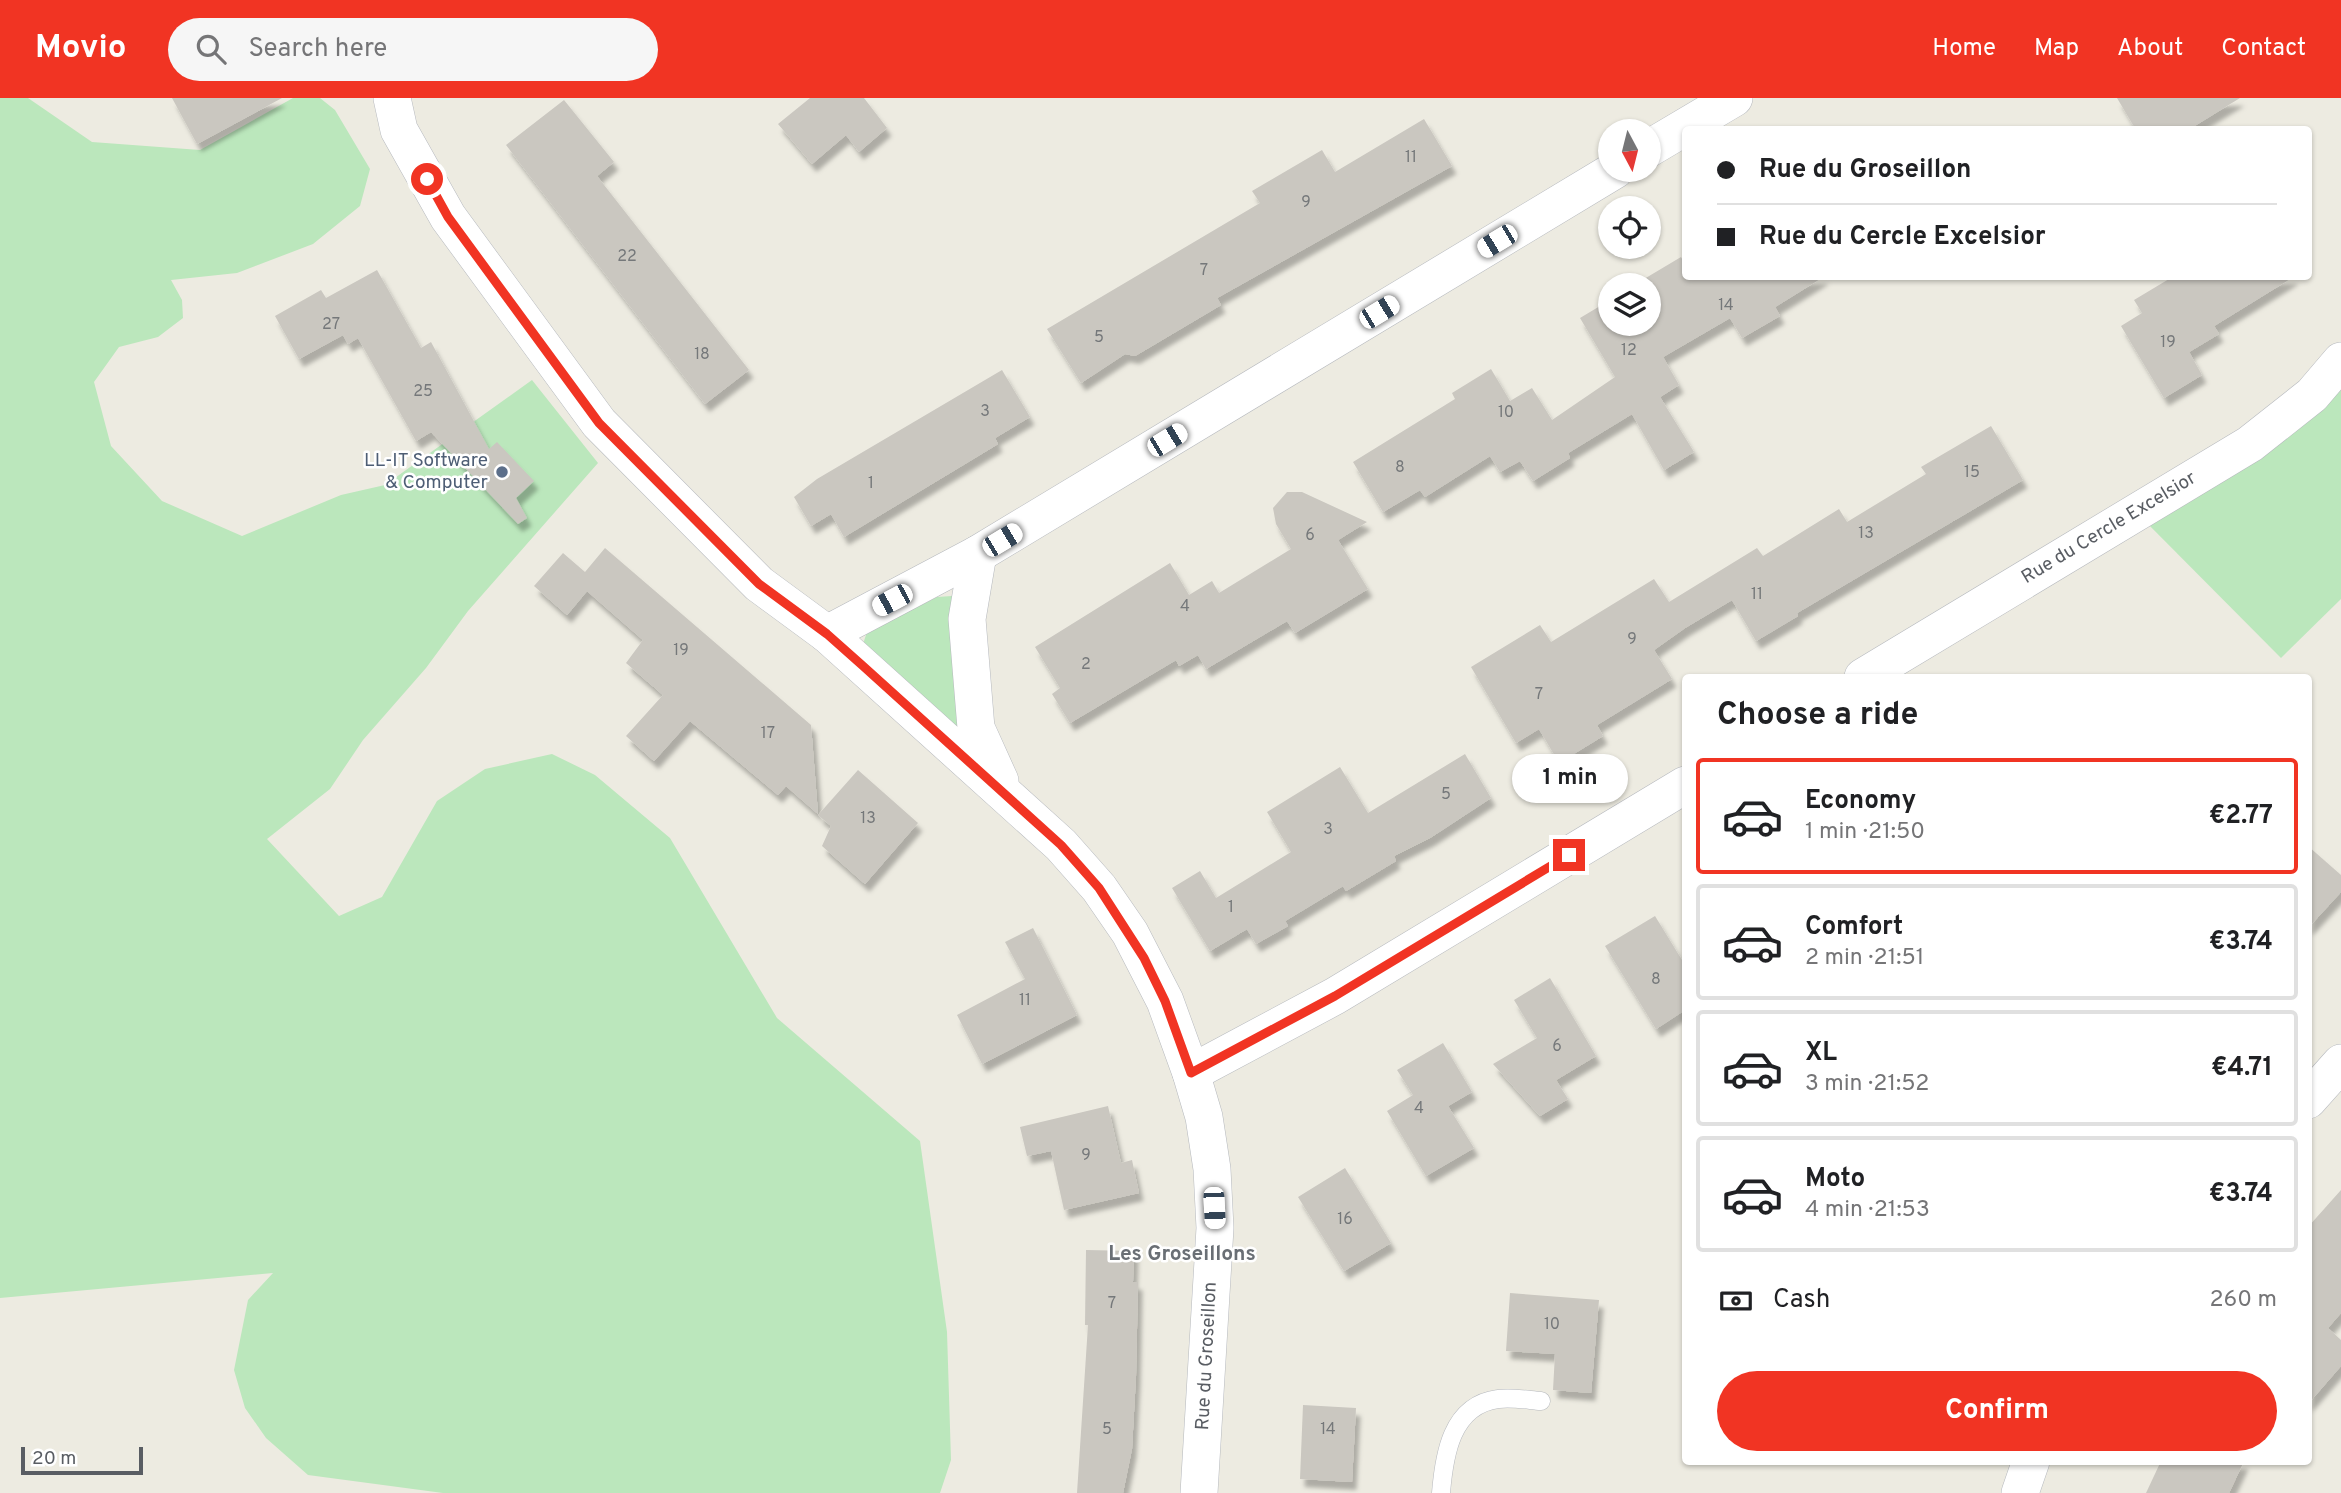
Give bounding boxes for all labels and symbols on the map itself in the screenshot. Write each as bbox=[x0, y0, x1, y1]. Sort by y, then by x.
north arrow bbox=[1598, 119, 1661, 182]
house number: 11 bbox=[1405, 148, 1417, 168]
route start bbox=[411, 163, 443, 195]
house number: 9 bbox=[1301, 193, 1311, 213]
car bbox=[1474, 221, 1521, 261]
house number: 22 bbox=[617, 247, 637, 267]
house number: 7 bbox=[1200, 261, 1208, 281]
car bbox=[1356, 292, 1403, 332]
house number: 14 bbox=[1718, 296, 1734, 316]
house number: 27 bbox=[322, 315, 340, 335]
house number: 5 bbox=[1094, 328, 1104, 348]
house number: 19 bbox=[2160, 333, 2176, 353]
house number: 12 bbox=[1621, 341, 1637, 361]
house number: 18 bbox=[694, 345, 710, 365]
house number: 25 bbox=[413, 382, 433, 402]
house number: 3 bbox=[980, 402, 990, 422]
house number: 10 bbox=[1498, 403, 1514, 423]
car bbox=[1144, 420, 1191, 460]
place label: LL-IT Software & Computer bbox=[364, 449, 489, 495]
house number: 8 bbox=[1395, 458, 1405, 478]
house number: 15 bbox=[1964, 463, 1980, 483]
marker: LL-IT Software & Computer bbox=[494, 464, 510, 480]
street label: Rue du Cercle Excelsior bbox=[2017, 466, 2201, 590]
house number: 1 bbox=[868, 474, 874, 494]
car bbox=[979, 520, 1026, 560]
house number: 13 bbox=[1858, 524, 1874, 544]
house number: 6 bbox=[1305, 526, 1315, 546]
car bbox=[869, 581, 916, 619]
house number: 11 bbox=[1751, 585, 1763, 605]
house number: 4 bbox=[1180, 597, 1190, 617]
house number: 9 bbox=[1627, 630, 1637, 650]
house number: 19 bbox=[673, 641, 689, 661]
house number: 2 bbox=[1081, 655, 1091, 675]
house number: 7 bbox=[1535, 685, 1543, 705]
house number: 17 bbox=[761, 724, 775, 744]
callout: 1 min bbox=[1511, 754, 1627, 802]
house number: 5 bbox=[1441, 785, 1451, 805]
house number: 13 bbox=[860, 809, 876, 829]
house number: 3 bbox=[1323, 820, 1333, 840]
route end bbox=[1553, 839, 1585, 871]
house number: 1 bbox=[1228, 898, 1234, 918]
house number: 8 bbox=[1651, 970, 1661, 990]
house number: 11 bbox=[1019, 991, 1031, 1011]
house number: 6 bbox=[1552, 1037, 1562, 1057]
house number: 4 bbox=[1414, 1099, 1424, 1119]
house number: 9 bbox=[1081, 1146, 1091, 1166]
car bbox=[1203, 1186, 1226, 1230]
house number: 16 bbox=[1337, 1210, 1353, 1230]
district label: Les Groseillons bbox=[1108, 1241, 1256, 1268]
street label: Rue du Groseillon bbox=[1191, 1281, 1223, 1431]
house number: 7 bbox=[1108, 1294, 1116, 1314]
house number: 10 bbox=[1544, 1315, 1560, 1335]
house number: 5 bbox=[1102, 1420, 1112, 1440]
house number: 14 bbox=[1320, 1420, 1336, 1440]
scale bar bbox=[21, 1444, 144, 1476]

